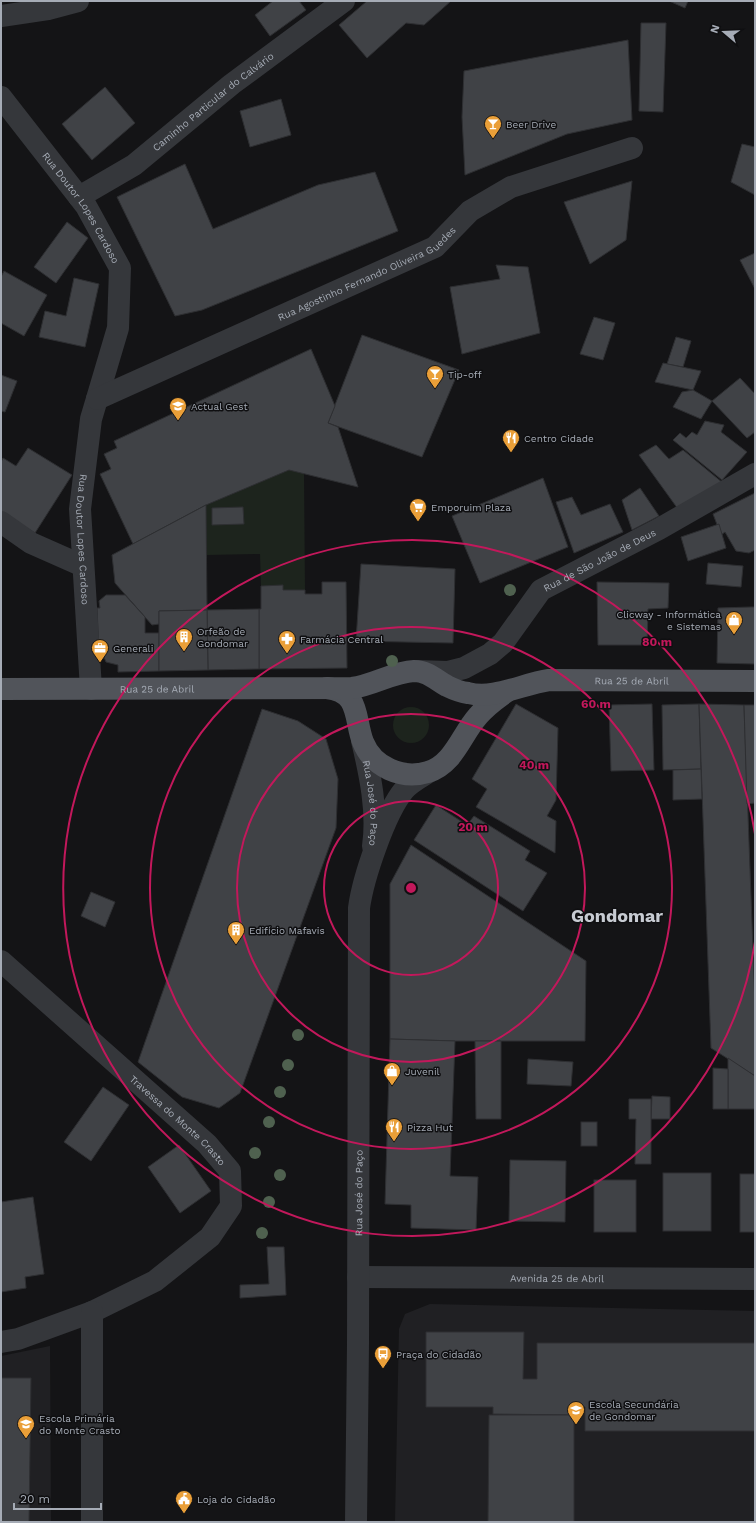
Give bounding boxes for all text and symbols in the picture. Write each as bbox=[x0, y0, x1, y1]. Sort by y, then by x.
north arrow bbox=[704, 12, 744, 52]
text: N bbox=[708, 23, 722, 35]
street label: Caminho Particular do Calvário bbox=[151, 50, 276, 153]
bar icon: Beer Drive bbox=[483, 114, 503, 139]
place label: Beer Drive bbox=[506, 119, 556, 130]
street label: Rua Doutor Lopes Cardoso bbox=[40, 150, 121, 265]
street label: Rua Agostinho Fernando Oliveira Guedes bbox=[276, 224, 458, 323]
bar icon: Tip-off bbox=[425, 364, 445, 389]
place label: Tip-off bbox=[448, 369, 482, 380]
school or university icon: Actual Gest bbox=[168, 396, 188, 421]
place label: Actual Gest bbox=[191, 401, 249, 412]
restaurant icon: Centro Cidade bbox=[501, 428, 521, 453]
place label: Centro Cidade bbox=[524, 433, 594, 444]
street label: Rua Doutor Lopes Cardoso bbox=[74, 473, 91, 605]
supermarket icon: Emporuim Plaza bbox=[408, 497, 428, 522]
place label: Emporuim Plaza bbox=[431, 502, 511, 513]
street label: Rua de São João de Deus bbox=[542, 527, 658, 594]
place label: Clicway - Informática e Sistemas bbox=[616, 609, 721, 632]
shop icon: Clicway - Informática e Sistemas bbox=[724, 610, 744, 635]
place label: Orfeão de Gondomar bbox=[197, 626, 248, 649]
building icon: Orfeão de Gondomar bbox=[174, 627, 194, 652]
pharmacy icon: Farmácia Central bbox=[277, 629, 297, 654]
place label: Farmácia Central bbox=[300, 634, 383, 645]
text: 80 m bbox=[642, 635, 672, 649]
office icon: Generali bbox=[90, 638, 110, 663]
place label: Generali bbox=[113, 643, 153, 654]
street label: Rua 25 de Abril bbox=[594, 675, 669, 687]
street label: Rua 25 de Abril bbox=[120, 683, 194, 695]
text: 60 m bbox=[581, 697, 611, 711]
text: 40 m bbox=[519, 758, 549, 772]
street label: Rua José do Paço bbox=[361, 759, 380, 847]
text: 20 m bbox=[458, 820, 488, 834]
centre of rings bbox=[404, 881, 418, 895]
district label: Gondomar bbox=[571, 905, 663, 926]
building icon: Edifício Mafavis bbox=[226, 920, 246, 945]
place label: Edifício Mafavis bbox=[249, 925, 325, 936]
shop icon: Juvenil bbox=[382, 1061, 402, 1086]
place label: Juvenil bbox=[405, 1066, 440, 1077]
street label: Travessa do Monte Crasto bbox=[128, 1073, 228, 1168]
restaurant icon: Pizza Hut bbox=[384, 1117, 404, 1142]
place label: Pizza Hut bbox=[407, 1122, 454, 1133]
street label: Rua José do Paço bbox=[353, 1150, 364, 1236]
street label: Avenida 25 de Abril bbox=[510, 1273, 604, 1284]
bus stop icon: Praça do Cidadão bbox=[373, 1344, 393, 1369]
place label: Praça do Cidadão bbox=[396, 1349, 481, 1360]
place label: Escola Secundária de Gondomar bbox=[589, 1399, 679, 1422]
school or university icon: Escola Secundária de Gondomar bbox=[566, 1400, 586, 1425]
place label: Escola Primária do Monte Crasto bbox=[39, 1413, 121, 1436]
school or university icon: Escola Primária do Monte Crasto bbox=[16, 1414, 36, 1439]
scale bar bbox=[14, 1485, 101, 1511]
public building icon: Loja do Cidadão bbox=[174, 1489, 194, 1514]
text: 20 m bbox=[20, 1492, 50, 1506]
place label: Loja do Cidadão bbox=[197, 1494, 275, 1505]

